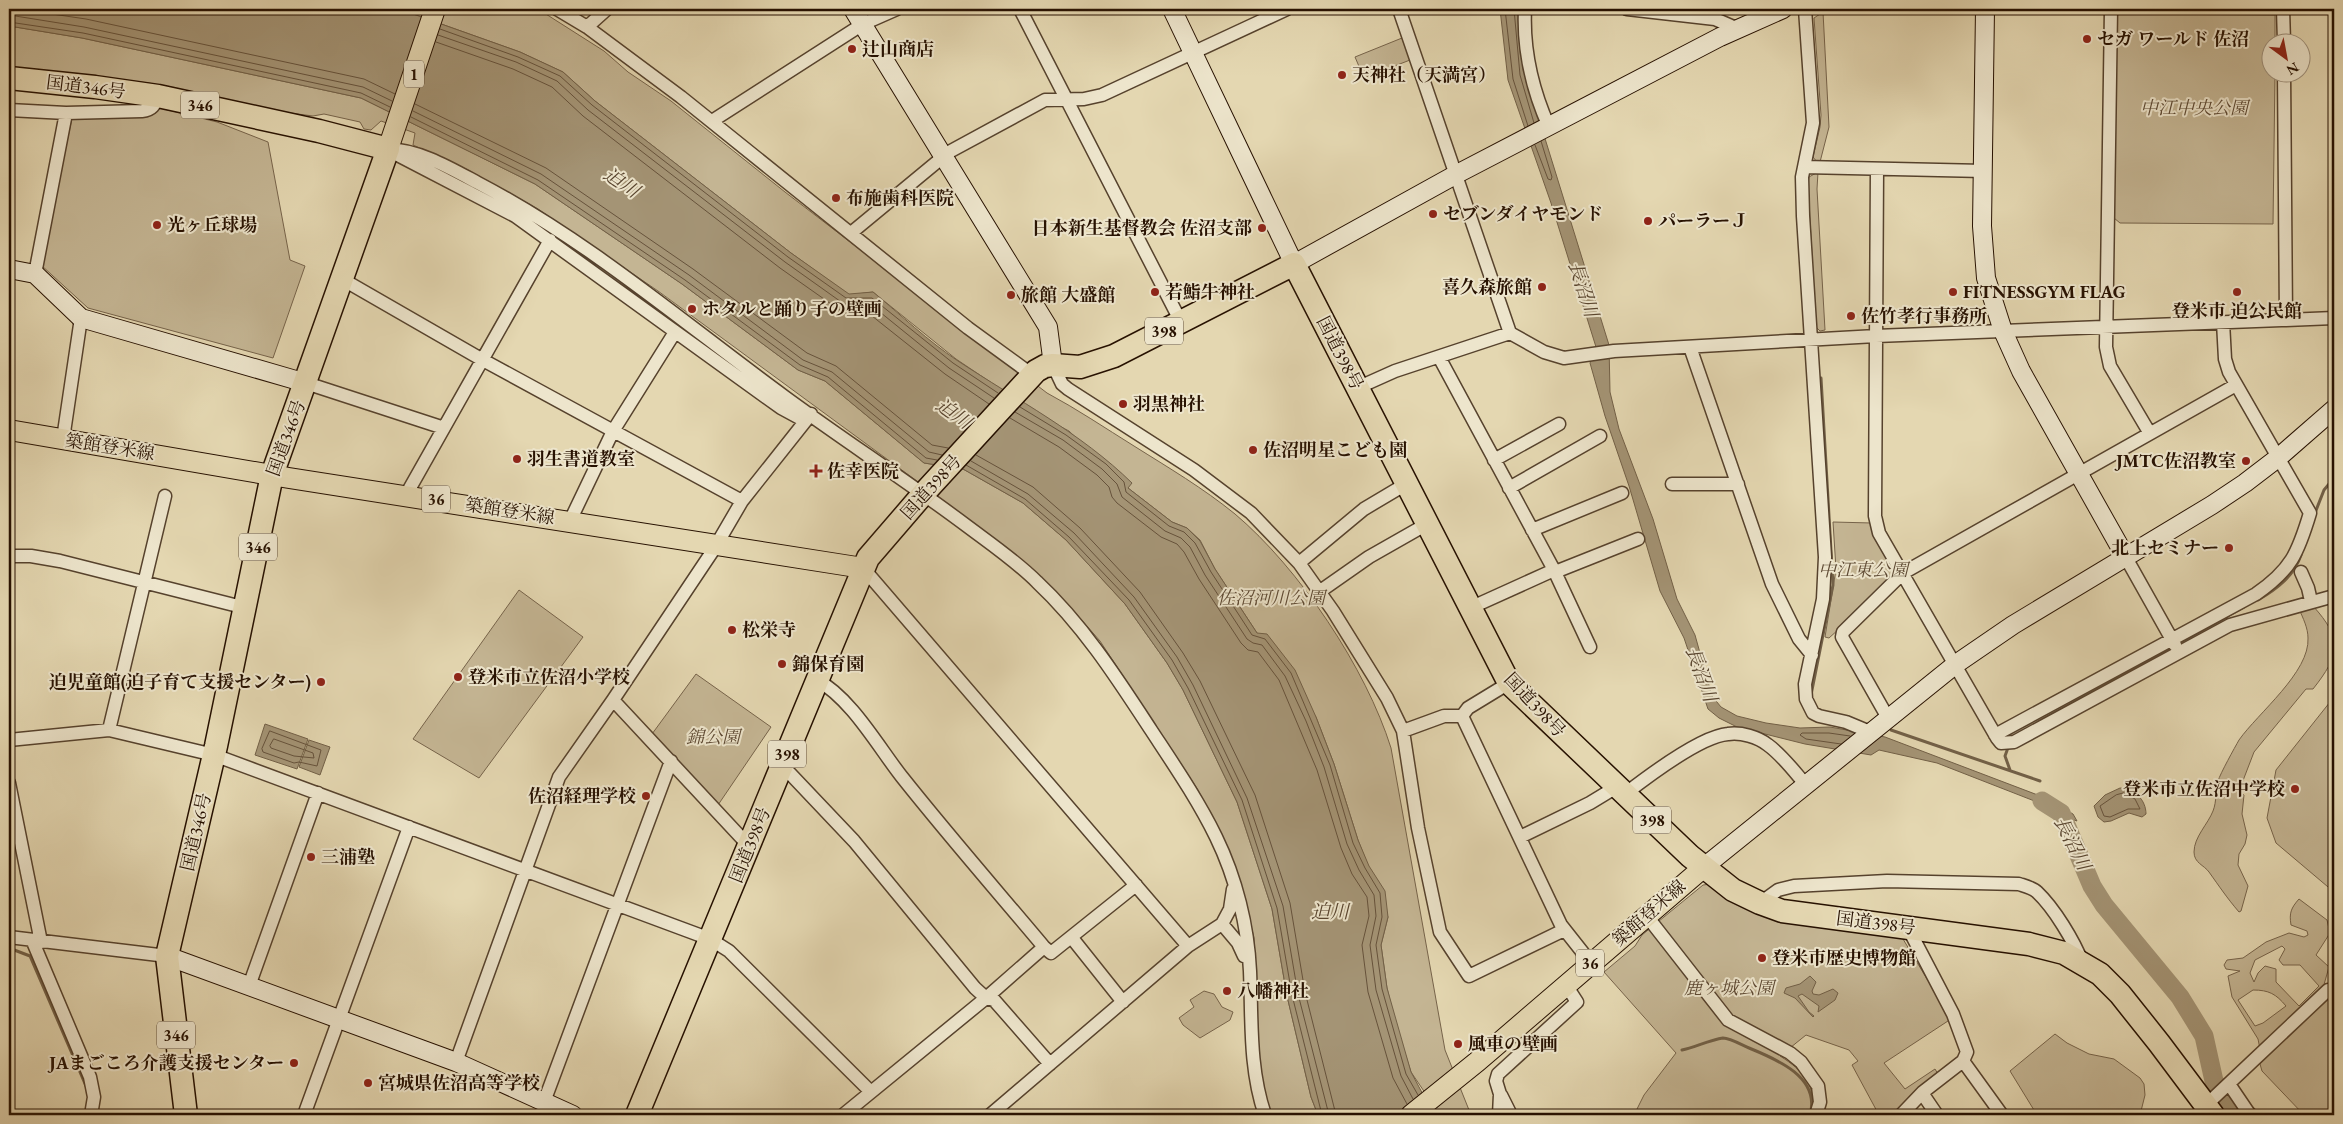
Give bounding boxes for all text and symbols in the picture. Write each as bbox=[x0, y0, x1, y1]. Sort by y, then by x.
place label: セガ ワールド 佐沼 bbox=[2097, 27, 2249, 50]
north arrow bbox=[2260, 32, 2310, 82]
marker: セガ ワールド 佐沼 bbox=[2081, 33, 2093, 45]
place label: 辻山商店 bbox=[862, 37, 934, 60]
marker: 辻山商店 bbox=[846, 43, 858, 55]
text: N bbox=[2283, 58, 2302, 80]
road number: 1 bbox=[404, 61, 424, 88]
place label: 天神社（天満宮） bbox=[1352, 63, 1496, 86]
marker: 天神社（天満宮） bbox=[1336, 69, 1348, 81]
street label: 国道346号 bbox=[45, 70, 127, 103]
road number: 346 bbox=[181, 92, 219, 118]
park label: 中江中央公園 bbox=[2140, 96, 2251, 119]
water label: 迫川 bbox=[599, 161, 646, 205]
place label: 布施歯科医院 bbox=[846, 186, 954, 209]
marker: 布施歯科医院 bbox=[830, 192, 842, 204]
place label: セブンダイヤモンド bbox=[1443, 202, 1603, 225]
marker: セブンダイヤモンド bbox=[1427, 208, 1439, 220]
place label: パーラーＪ bbox=[1658, 209, 1748, 232]
place label: 光ヶ丘球場 bbox=[167, 213, 257, 236]
marker: パーラーＪ bbox=[1642, 215, 1654, 227]
place label: 日本新生基督教会 佐沼支部 bbox=[1032, 216, 1252, 239]
marker: 光ヶ丘球場 bbox=[151, 219, 163, 231]
marker: 日本新生基督教会 佐沼支部 bbox=[1256, 222, 1268, 234]
water label: 長沼川 bbox=[1563, 258, 1605, 322]
place label: 喜久森旅館 bbox=[1442, 275, 1532, 298]
place label: 若鮨牛神社 bbox=[1165, 280, 1255, 303]
place label: FITNESSGYM FLAG bbox=[1963, 280, 2126, 303]
marker: 喜久森旅館 bbox=[1536, 281, 1548, 293]
place label: 旅館 大盛館 bbox=[1020, 283, 1115, 306]
marker: 若鮨牛神社 bbox=[1149, 286, 1161, 298]
marker: FITNESSGYM FLAG bbox=[1947, 286, 1959, 298]
marker: 登米市 迫公民館 bbox=[2231, 286, 2243, 298]
marker: 旅館 大盛館 bbox=[1005, 289, 1017, 301]
place label: ホタルと踊り子の壁画 bbox=[702, 297, 882, 320]
place label: 登米市 迫公民館 bbox=[2172, 299, 2302, 322]
marker: ホタルと踊り子の壁画 bbox=[686, 303, 698, 315]
place label: 佐竹孝行事務所 bbox=[1861, 304, 1987, 327]
marker: 佐竹孝行事務所 bbox=[1845, 310, 1857, 322]
street label: 国道398号 bbox=[1312, 312, 1369, 394]
road number: 398 bbox=[1145, 318, 1183, 344]
water label: 迫川 bbox=[931, 392, 978, 436]
place label: 羽黒神社 bbox=[1133, 392, 1205, 415]
street label: 国道346号 bbox=[261, 396, 310, 479]
marker: 羽黒神社 bbox=[1117, 398, 1129, 410]
street label: 築館登米線 bbox=[64, 428, 156, 465]
place label: 佐沼明星こども園 bbox=[1263, 438, 1407, 461]
marker: 佐沼明星こども園 bbox=[1247, 444, 1259, 456]
place label: 羽生書道教室 bbox=[527, 447, 635, 470]
street label: 国道398号 bbox=[895, 449, 966, 524]
place label: JMTC佐沼教室 bbox=[2114, 449, 2236, 472]
marker: 羽生書道教室 bbox=[511, 453, 523, 465]
marker: JMTC佐沼教室 bbox=[2240, 455, 2252, 467]
place label: 佐幸医院 bbox=[827, 459, 899, 482]
marker: 佐幸医院 bbox=[809, 464, 823, 478]
road number: 36 bbox=[422, 486, 450, 512]
street label: 築館登米線 bbox=[464, 492, 556, 529]
road number: 346 bbox=[239, 534, 277, 560]
place label: 北上セミナー bbox=[2111, 536, 2219, 559]
marker: 北上セミナー bbox=[2223, 542, 2235, 554]
park label: 中江東公園 bbox=[1818, 558, 1911, 581]
park label: 佐沼河川公園 bbox=[1217, 586, 1328, 609]
place label: 松栄寺 bbox=[742, 618, 796, 641]
marker: 松栄寺 bbox=[726, 624, 738, 636]
water label: 長沼川 bbox=[1680, 643, 1724, 707]
place label: 錦保育園 bbox=[792, 652, 864, 675]
marker: 錦保育園 bbox=[776, 658, 788, 670]
place label: 登米市立佐沼小学校 bbox=[468, 665, 630, 688]
street label: 国道398号 bbox=[1500, 668, 1571, 742]
place label: 迫児童館(迫子育て支援センター) bbox=[49, 670, 311, 693]
marker: 登米市立佐沼小学校 bbox=[452, 671, 464, 683]
marker: 迫児童館(迫子育て支援センター) bbox=[315, 676, 327, 688]
park label: 錦公園 bbox=[686, 725, 743, 748]
road number: 398 bbox=[768, 741, 806, 768]
place label: 登米市立佐沼中学校 bbox=[2123, 777, 2285, 800]
marker: 登米市立佐沼中学校 bbox=[2289, 783, 2301, 795]
place label: 佐沼経理学校 bbox=[528, 784, 636, 807]
street label: 国道346号 bbox=[175, 790, 216, 873]
marker: 佐沼経理学校 bbox=[640, 790, 652, 802]
street label: 国道398号 bbox=[724, 803, 775, 886]
road number: 398 bbox=[1633, 806, 1671, 834]
water label: 長沼川 bbox=[2048, 812, 2098, 876]
place label: 三浦塾 bbox=[321, 845, 375, 868]
marker: 三浦塾 bbox=[305, 851, 317, 863]
street label: 築館登米線 bbox=[1607, 874, 1690, 951]
water label: 迫川 bbox=[1311, 899, 1351, 924]
street label: 国道398号 bbox=[1835, 906, 1917, 939]
place label: 登米市歴史博物館 bbox=[1772, 946, 1916, 969]
road number: 36 bbox=[1576, 950, 1604, 976]
marker: 登米市歴史博物館 bbox=[1756, 952, 1768, 964]
park label: 鹿ヶ城公園 bbox=[1684, 976, 1777, 999]
place label: 八幡神社 bbox=[1237, 979, 1309, 1002]
marker: 八幡神社 bbox=[1221, 985, 1233, 997]
road number: 346 bbox=[157, 1022, 195, 1048]
place label: 風車の壁画 bbox=[1468, 1032, 1558, 1055]
marker: 風車の壁画 bbox=[1452, 1038, 1464, 1050]
place label: JAまごころ介護支援センター bbox=[47, 1051, 284, 1074]
marker: JAまごころ介護支援センター bbox=[288, 1057, 300, 1069]
place label: 宮城県佐沼高等学校 bbox=[378, 1071, 540, 1094]
marker: 宮城県佐沼高等学校 bbox=[362, 1077, 374, 1089]

